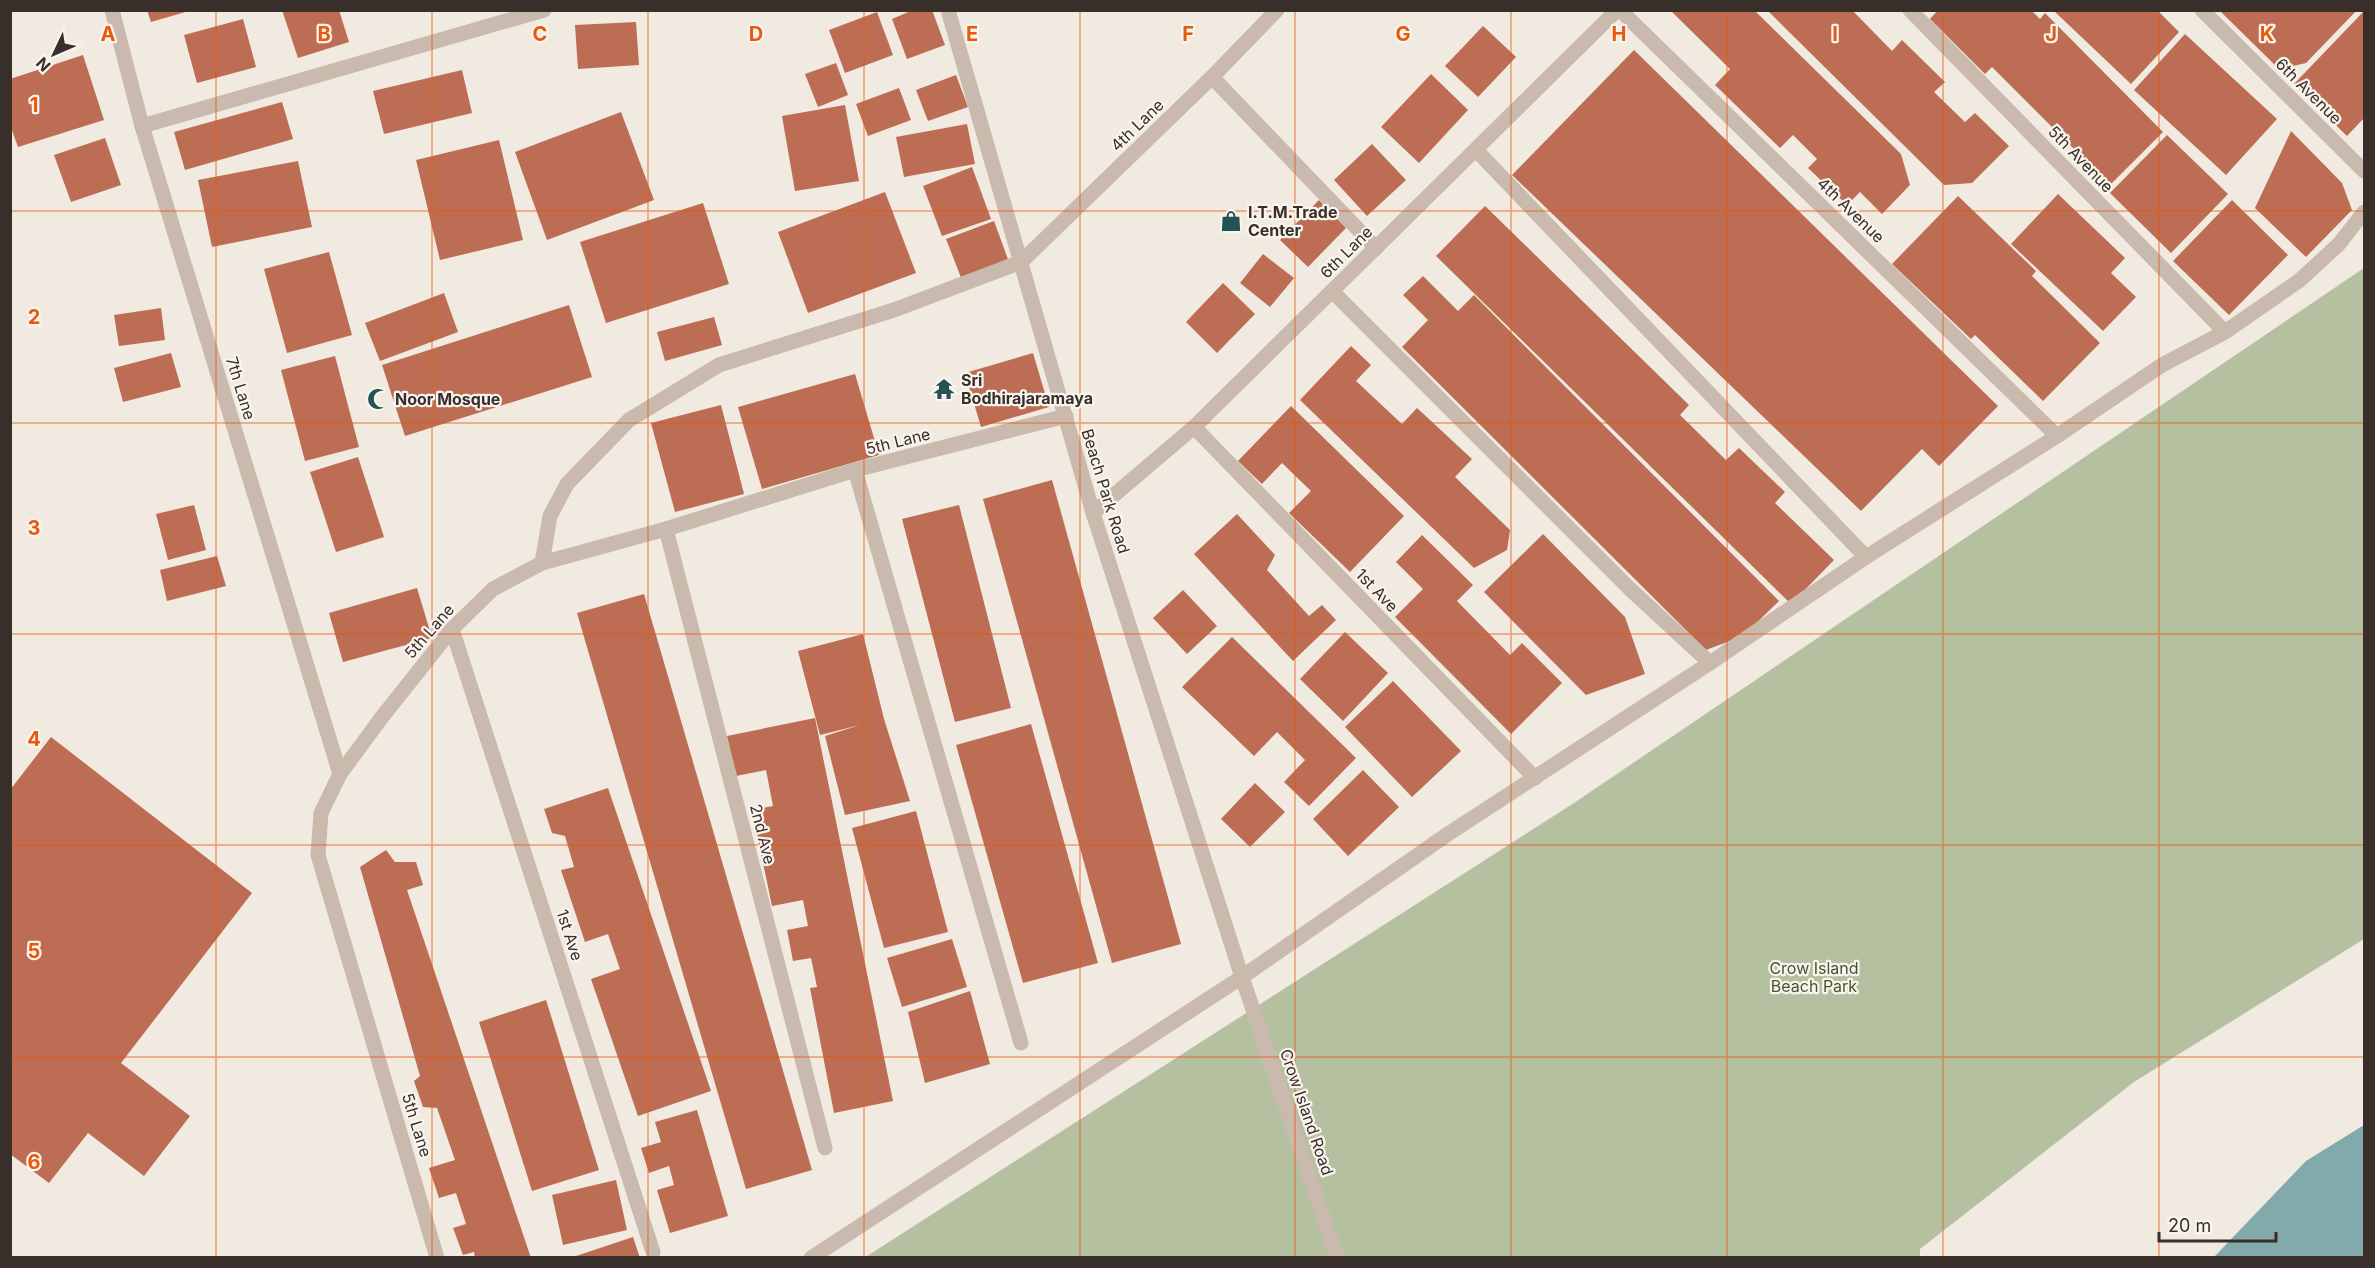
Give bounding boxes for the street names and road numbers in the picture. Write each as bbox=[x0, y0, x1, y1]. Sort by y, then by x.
street label: 6th Avenue bbox=[2272, 54, 2346, 128]
street label: 4th Lane bbox=[1106, 95, 1168, 155]
street label: 5th Avenue bbox=[2044, 121, 2118, 197]
street label: 4th Avenue bbox=[1813, 173, 1889, 247]
street label: 6th Lane bbox=[1316, 222, 1376, 282]
street label: 7th Lane bbox=[222, 354, 260, 422]
street label: 5th Lane bbox=[864, 423, 932, 459]
street label: Beach Park Road bbox=[1078, 426, 1134, 556]
street label: 1st Ave bbox=[1352, 564, 1402, 616]
street label: 5th Lane bbox=[400, 600, 458, 662]
street label: 2nd Ave bbox=[746, 802, 780, 866]
street label: 1st Ave bbox=[552, 907, 588, 963]
street label: Crow Island Road bbox=[1276, 1046, 1338, 1178]
street label: 5th Lane bbox=[398, 1091, 436, 1159]

